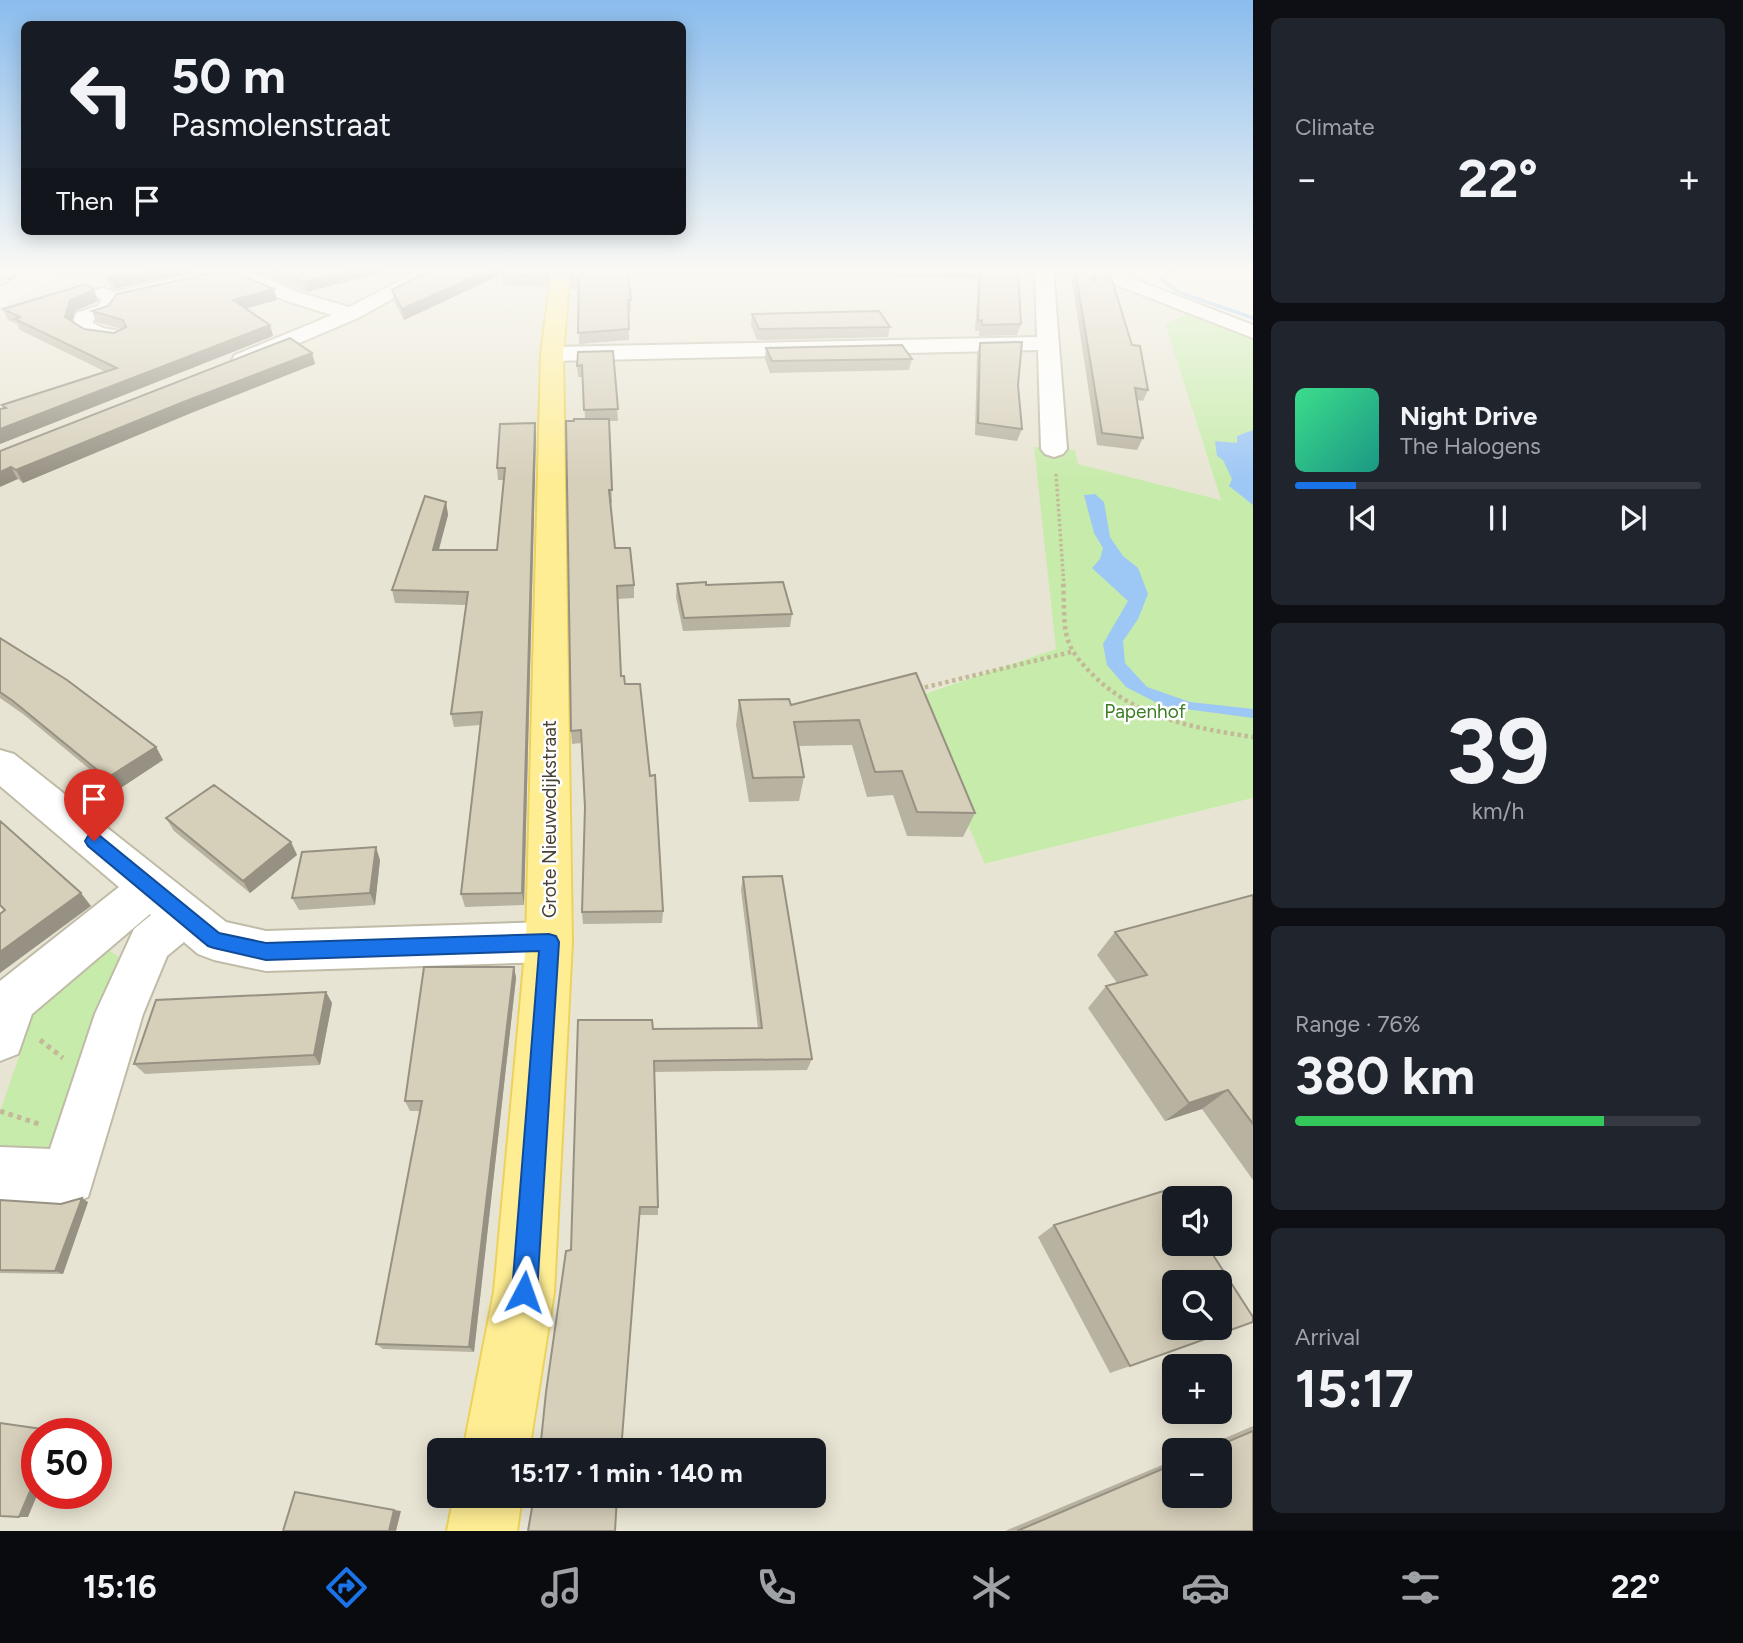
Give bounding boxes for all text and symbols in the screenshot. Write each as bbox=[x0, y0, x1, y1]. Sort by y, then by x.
text: 50 m bbox=[171, 46, 286, 105]
icon: left bbox=[56, 49, 147, 140]
text: Pasmolenstraat bbox=[171, 106, 391, 144]
text: Climate bbox=[1295, 113, 1374, 141]
text: 22° bbox=[1458, 148, 1538, 210]
text: − bbox=[1295, 156, 1319, 202]
text: + bbox=[1677, 156, 1701, 202]
icon: arrive bbox=[128, 182, 166, 220]
text: Then bbox=[56, 185, 114, 217]
text: Night Drive bbox=[1400, 400, 1537, 432]
text: The Halogens bbox=[1400, 432, 1541, 460]
icon: previous bbox=[1344, 499, 1382, 537]
icon: pause bbox=[1479, 499, 1517, 537]
icon: next bbox=[1614, 499, 1652, 537]
text: 39 bbox=[1446, 697, 1550, 806]
park label: Papenhof bbox=[1104, 700, 1186, 723]
street label: Grote Nieuwedijkstraat bbox=[538, 720, 561, 918]
pin bbox=[64, 769, 124, 841]
icon: arrive bbox=[75, 780, 113, 818]
text: km/h bbox=[1472, 797, 1524, 825]
text: Range · 76% bbox=[1295, 1010, 1421, 1038]
text: 380 km bbox=[1295, 1045, 1475, 1107]
map controls bbox=[1162, 1186, 1232, 1508]
button: sound bbox=[1162, 1186, 1232, 1256]
position arrow bbox=[487, 1255, 561, 1329]
button: search bbox=[1162, 1270, 1232, 1340]
text: Arrival bbox=[1295, 1323, 1360, 1351]
button: + bbox=[1162, 1354, 1232, 1424]
text: 15:17 bbox=[1295, 1358, 1414, 1420]
speed limit sign: 50 bbox=[21, 1418, 112, 1509]
button: − bbox=[1162, 1438, 1232, 1508]
text: 15:17 · 1 min · 140 m bbox=[510, 1457, 743, 1489]
icon: directions bbox=[322, 1563, 371, 1612]
icon: music bbox=[537, 1563, 586, 1612]
icon: phone bbox=[752, 1563, 801, 1612]
icon: climate bbox=[967, 1563, 1016, 1612]
icon: car bbox=[1181, 1563, 1230, 1612]
icon: filters bbox=[1396, 1563, 1445, 1612]
text: 15:16 bbox=[83, 1568, 157, 1606]
text: 22° bbox=[1611, 1568, 1660, 1606]

